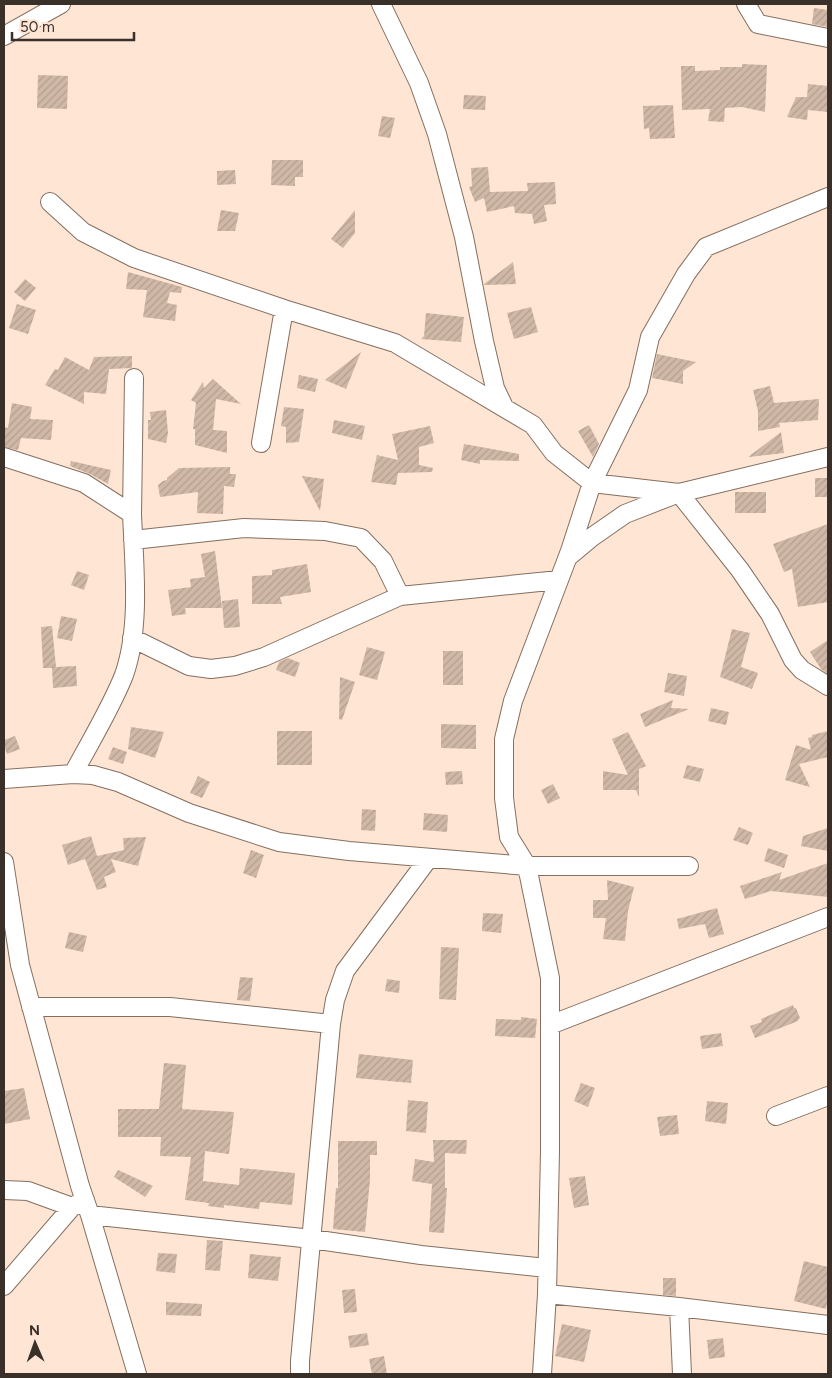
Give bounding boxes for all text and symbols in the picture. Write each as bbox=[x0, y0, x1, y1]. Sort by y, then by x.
scale bar bbox=[12, 10, 135, 42]
text: 50 m bbox=[20, 18, 55, 36]
north arrow bbox=[10, 1318, 60, 1368]
text: N bbox=[29, 1322, 40, 1339]

